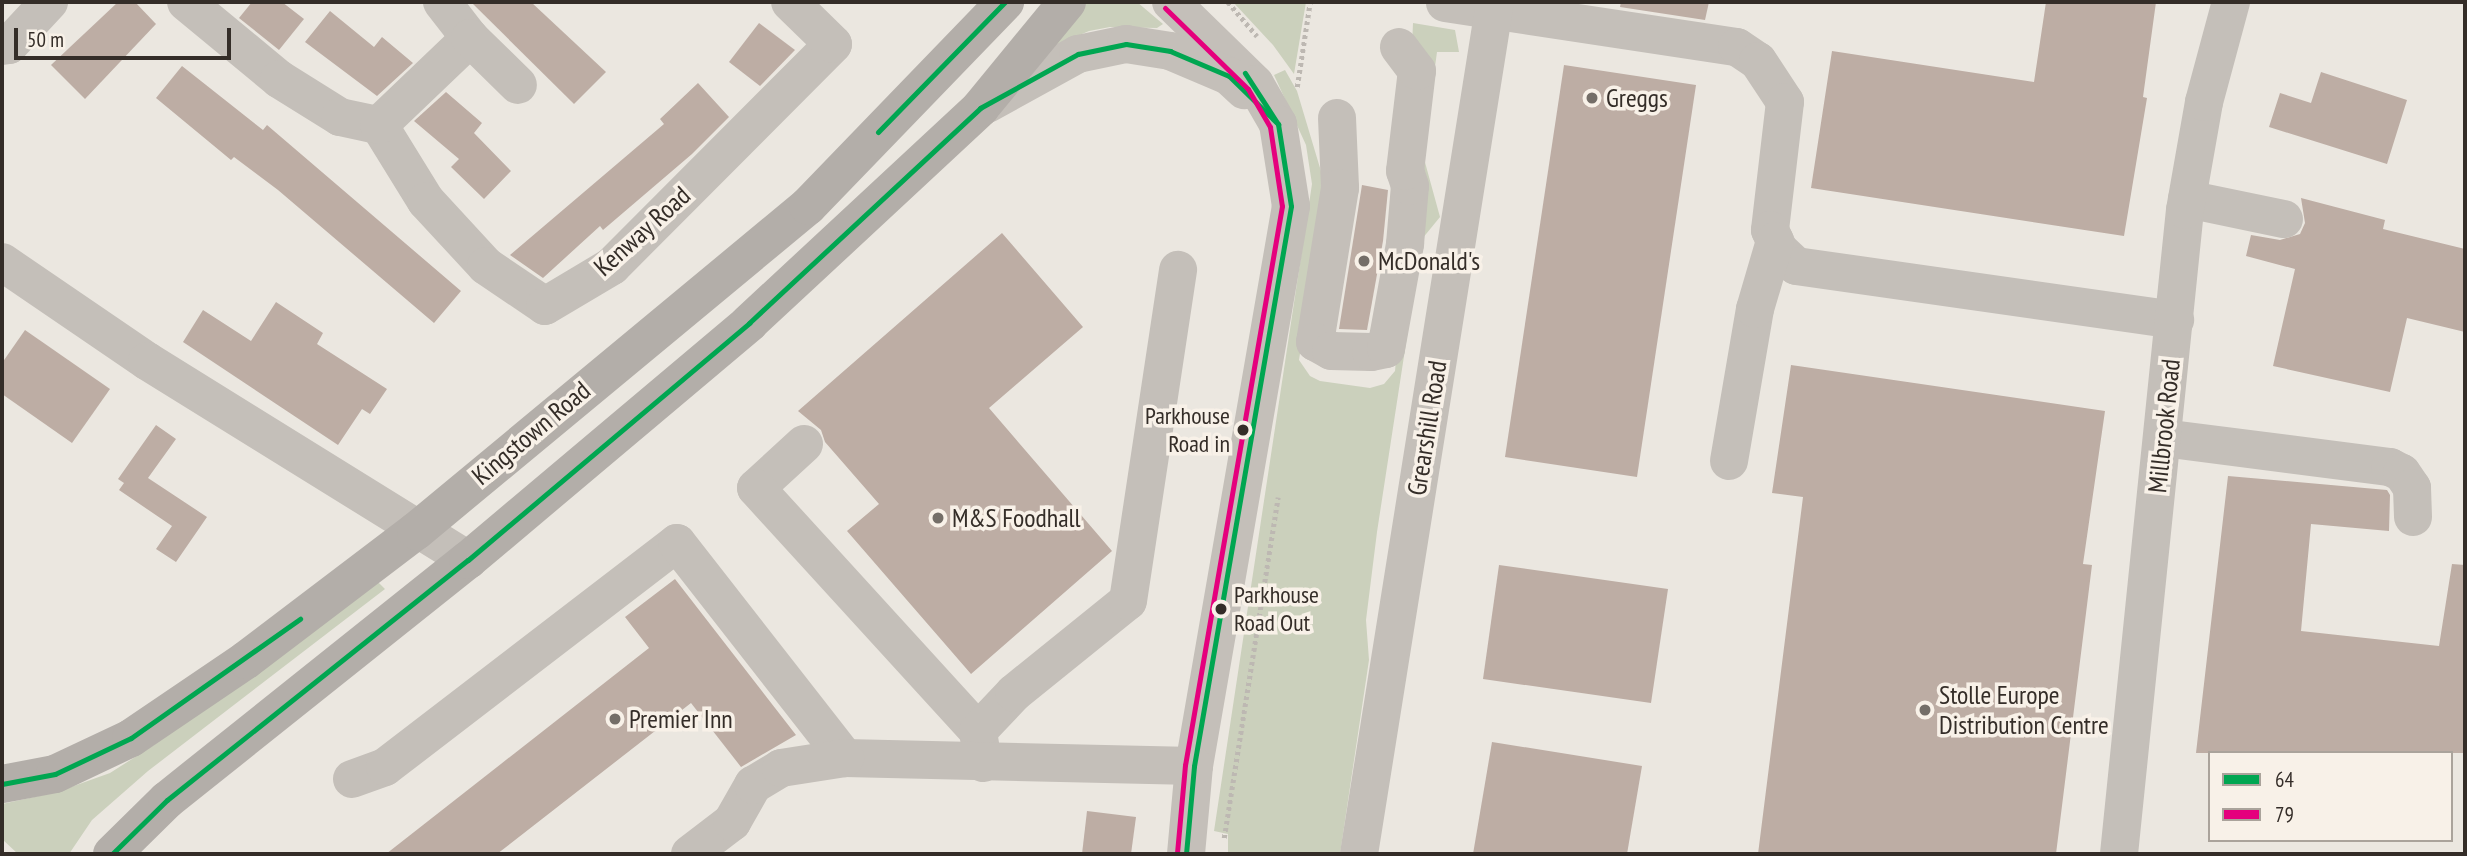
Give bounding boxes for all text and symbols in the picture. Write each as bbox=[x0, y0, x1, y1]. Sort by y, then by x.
scale bar bbox=[18, 14, 234, 58]
text: 50 m bbox=[27, 26, 64, 53]
place label: Greggs bbox=[1606, 82, 1668, 114]
marker: Greggs bbox=[1584, 90, 1600, 106]
street label: Kenway Road bbox=[587, 179, 697, 283]
place label: McDonald's bbox=[1378, 245, 1480, 277]
marker: McDonald's bbox=[1356, 253, 1372, 269]
street label: Millbrook Road bbox=[2141, 357, 2187, 495]
street label: Grearshill Road bbox=[1401, 358, 1453, 498]
street label: Kingstown Road bbox=[466, 375, 596, 491]
place label: Parkhouse Road in bbox=[1145, 402, 1230, 458]
marker: Parkhouse Road in bbox=[1236, 423, 1250, 437]
place label: M&S Foodhall bbox=[952, 502, 1081, 534]
marker: M&S Foodhall bbox=[930, 510, 946, 526]
place label: Parkhouse Road Out bbox=[1234, 581, 1319, 637]
marker: Parkhouse Road Out bbox=[1214, 602, 1228, 616]
place label: Stolle Europe Distribution Centre bbox=[1939, 679, 2109, 740]
marker: Stolle Europe Distribution Centre bbox=[1917, 702, 1933, 718]
place label: Premier Inn bbox=[629, 703, 733, 735]
marker: Premier Inn bbox=[607, 711, 623, 727]
legend bbox=[2208, 751, 2453, 842]
text: 64 bbox=[2275, 766, 2294, 793]
text: 79 bbox=[2275, 801, 2294, 828]

